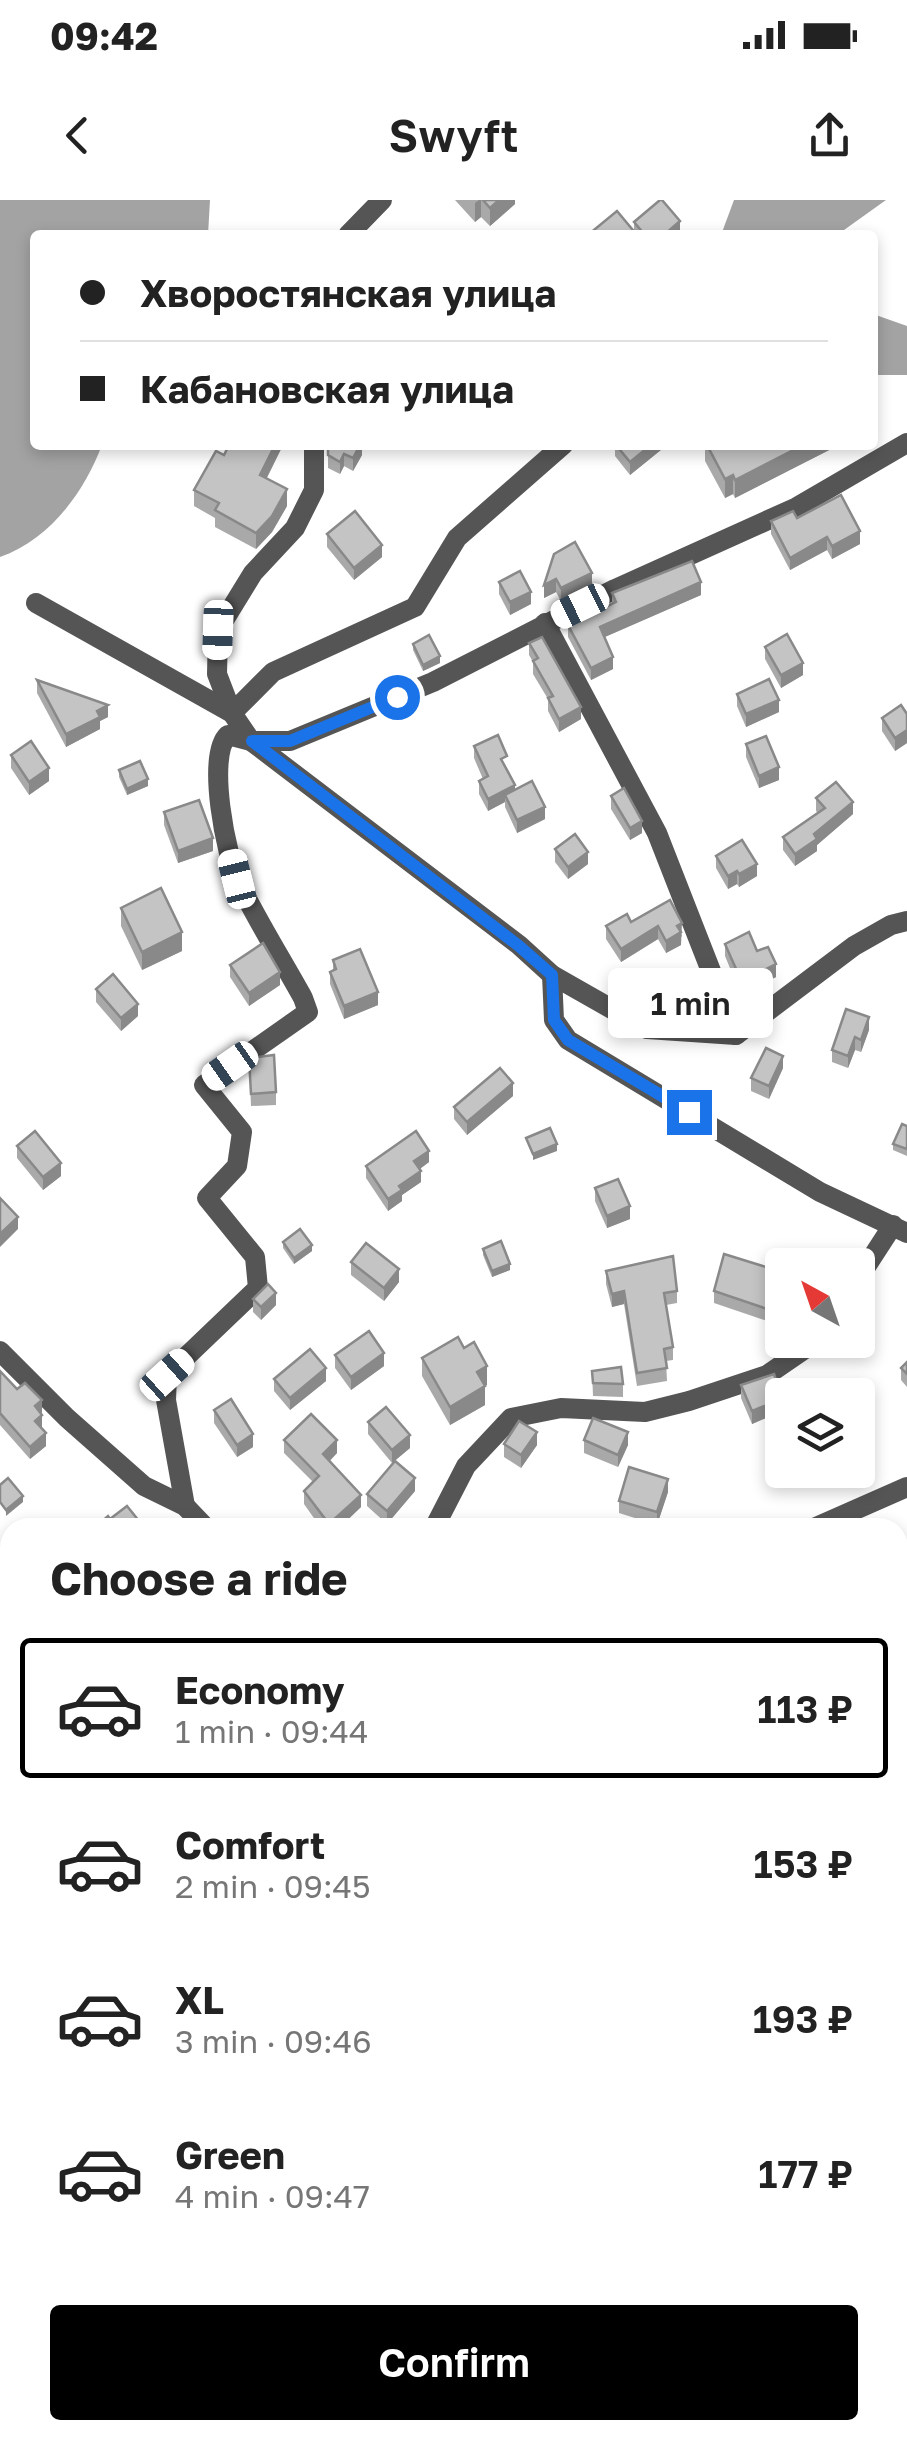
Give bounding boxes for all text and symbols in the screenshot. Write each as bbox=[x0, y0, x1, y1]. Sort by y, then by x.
text: 09:42 bbox=[50, 13, 158, 58]
icon: back bbox=[50, 108, 105, 163]
text: Swyft bbox=[389, 108, 518, 162]
icon: share bbox=[802, 108, 857, 163]
text: Хворостянская улица bbox=[140, 270, 556, 315]
text: Кабановская улица bbox=[140, 366, 514, 411]
car bbox=[546, 579, 614, 633]
car bbox=[202, 599, 234, 661]
route start bbox=[375, 675, 420, 720]
car bbox=[215, 846, 259, 912]
callout: 1 min bbox=[606, 967, 772, 1037]
text: 1 min bbox=[650, 984, 731, 1022]
car bbox=[197, 1037, 263, 1095]
route end bbox=[667, 1090, 712, 1135]
north arrow bbox=[765, 1248, 875, 1358]
map controls bbox=[765, 1248, 875, 1488]
car bbox=[135, 1344, 199, 1406]
button: layers bbox=[765, 1378, 875, 1488]
text: Choose a ride bbox=[50, 1551, 348, 1605]
icon: car bbox=[55, 1663, 145, 1753]
text: Economy bbox=[175, 1667, 344, 1712]
text: 113 ₽ bbox=[757, 1686, 853, 1731]
text: 1 min · 09:44 bbox=[175, 1712, 369, 1750]
icon: car bbox=[55, 1818, 145, 1908]
text: Comfort bbox=[175, 1822, 325, 1867]
text: 153 ₽ bbox=[754, 1841, 853, 1886]
text: 2 min · 09:45 bbox=[175, 1867, 371, 1905]
icon: car bbox=[55, 1973, 145, 2063]
text: XL bbox=[175, 1977, 224, 2022]
text: 193 ₽ bbox=[753, 1996, 853, 2041]
text: 3 min · 09:46 bbox=[175, 2022, 372, 2060]
icon: car bbox=[55, 2128, 145, 2218]
text: Green bbox=[175, 2132, 285, 2177]
text: 177 ₽ bbox=[758, 2151, 853, 2196]
text: 4 min · 09:47 bbox=[175, 2177, 370, 2215]
button: Confirm bbox=[50, 2305, 858, 2420]

